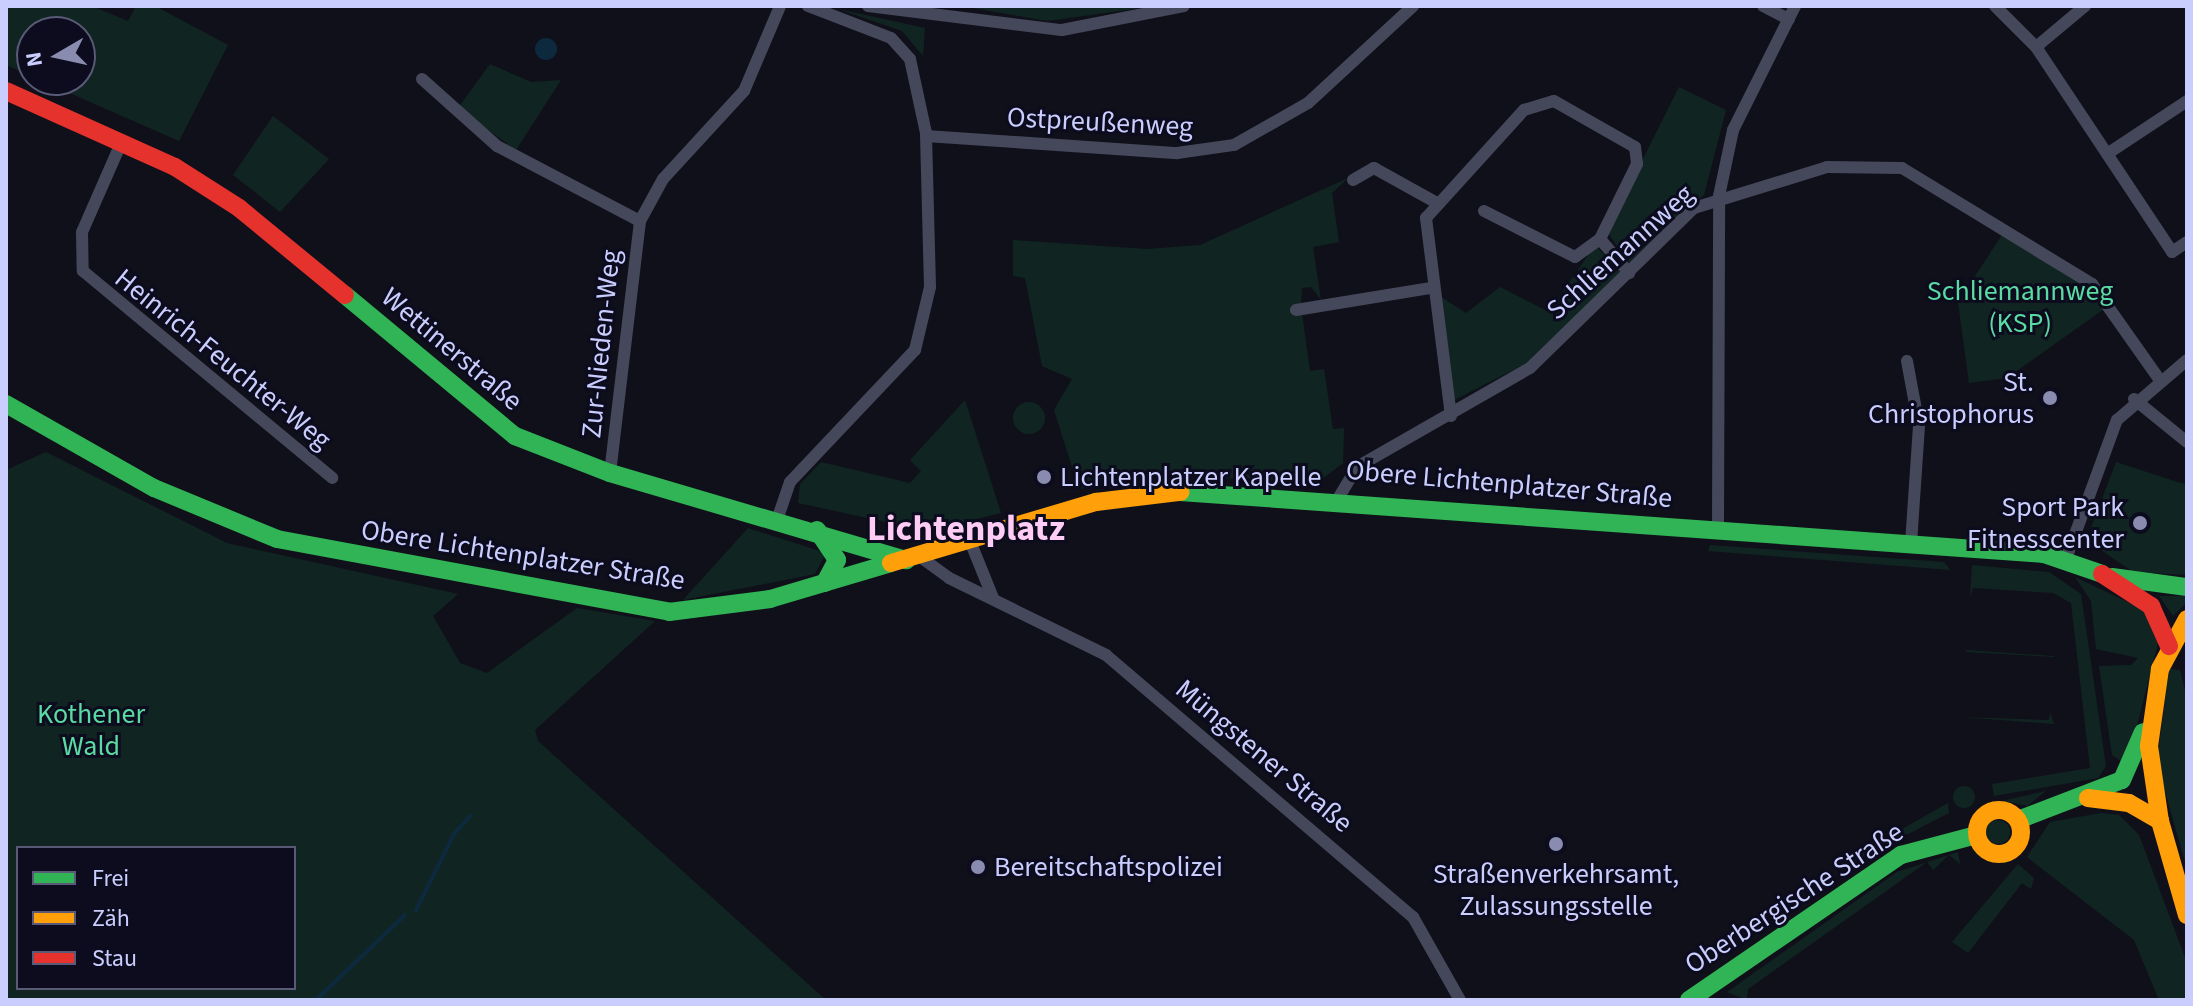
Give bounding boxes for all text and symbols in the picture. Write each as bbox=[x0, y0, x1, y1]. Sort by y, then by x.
north arrow bbox=[16, 16, 96, 96]
text: N bbox=[17, 50, 51, 69]
street label: Ostpreußenweg bbox=[1006, 100, 1194, 144]
street label: Schliemannweg bbox=[1539, 177, 1701, 327]
street label: Zur-Nieden-Weg bbox=[574, 248, 628, 440]
street label: Heinrich-Feuchter-Weg bbox=[108, 261, 338, 457]
park label: Schliemannweg (KSP) bbox=[1927, 274, 2113, 340]
street label: Wettinerstraße bbox=[375, 280, 529, 418]
place label: St. Christophorus bbox=[1868, 365, 2034, 431]
marker: St. Christophorus bbox=[2041, 389, 2059, 407]
street label: Obere Lichtenplatzer Straße bbox=[1345, 453, 1673, 515]
place label: Lichtenplatzer Kapelle bbox=[1060, 460, 1321, 494]
marker: Lichtenplatzer Kapelle bbox=[1035, 468, 1053, 486]
place label: Sport Park Fitnesscenter bbox=[1967, 490, 2124, 556]
district label: Lichtenplatz bbox=[867, 507, 1065, 551]
street label: Obere Lichtenplatzer Straße bbox=[359, 513, 687, 597]
marker: Sport Park Fitnesscenter bbox=[2131, 514, 2149, 532]
street label: Müngstener Straße bbox=[1169, 672, 1359, 840]
park label: Kothener Wald bbox=[37, 697, 145, 763]
street label: Oberbergische Straße bbox=[1678, 815, 1910, 981]
marker: Straßenverkehrsamt, Zulassungsstelle bbox=[1547, 835, 1565, 853]
legend bbox=[16, 846, 296, 990]
place label: Bereitschaftspolizei bbox=[994, 850, 1223, 884]
place label: Straßenverkehrsamt, Zulassungsstelle bbox=[1433, 857, 1679, 923]
marker: Bereitschaftspolizei bbox=[969, 858, 987, 876]
text: Frei bbox=[92, 861, 129, 896]
text: Zäh bbox=[92, 901, 130, 936]
text: Stau bbox=[92, 941, 137, 976]

